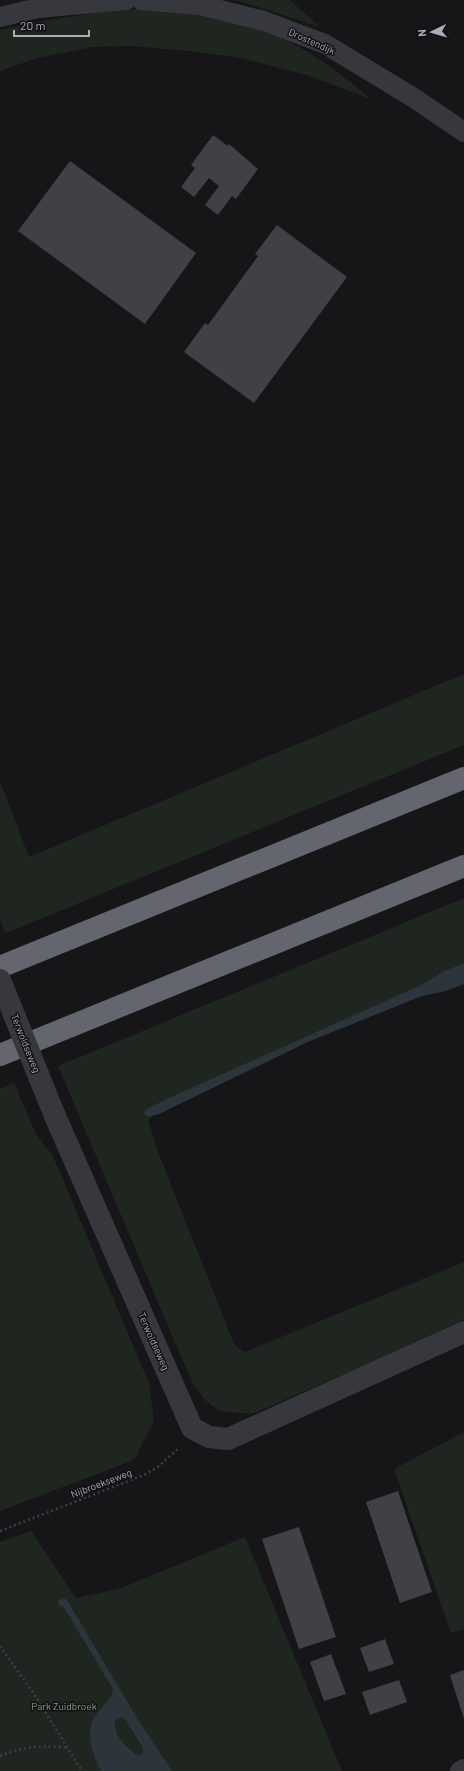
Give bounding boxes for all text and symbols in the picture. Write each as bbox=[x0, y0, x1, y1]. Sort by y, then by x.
scale bar bbox=[14, 12, 89, 38]
north arrow bbox=[412, 12, 452, 52]
text: 20 m bbox=[20, 18, 46, 32]
street label: Drostendijk bbox=[287, 25, 337, 57]
text: N bbox=[415, 29, 428, 37]
street label: Terwoldseweg bbox=[9, 1012, 43, 1074]
street label: Terwoldseweg bbox=[136, 1310, 172, 1372]
street label: Nijbroekseweg bbox=[69, 1466, 133, 1500]
park label: Park Zuidbroek bbox=[31, 1700, 97, 1712]

